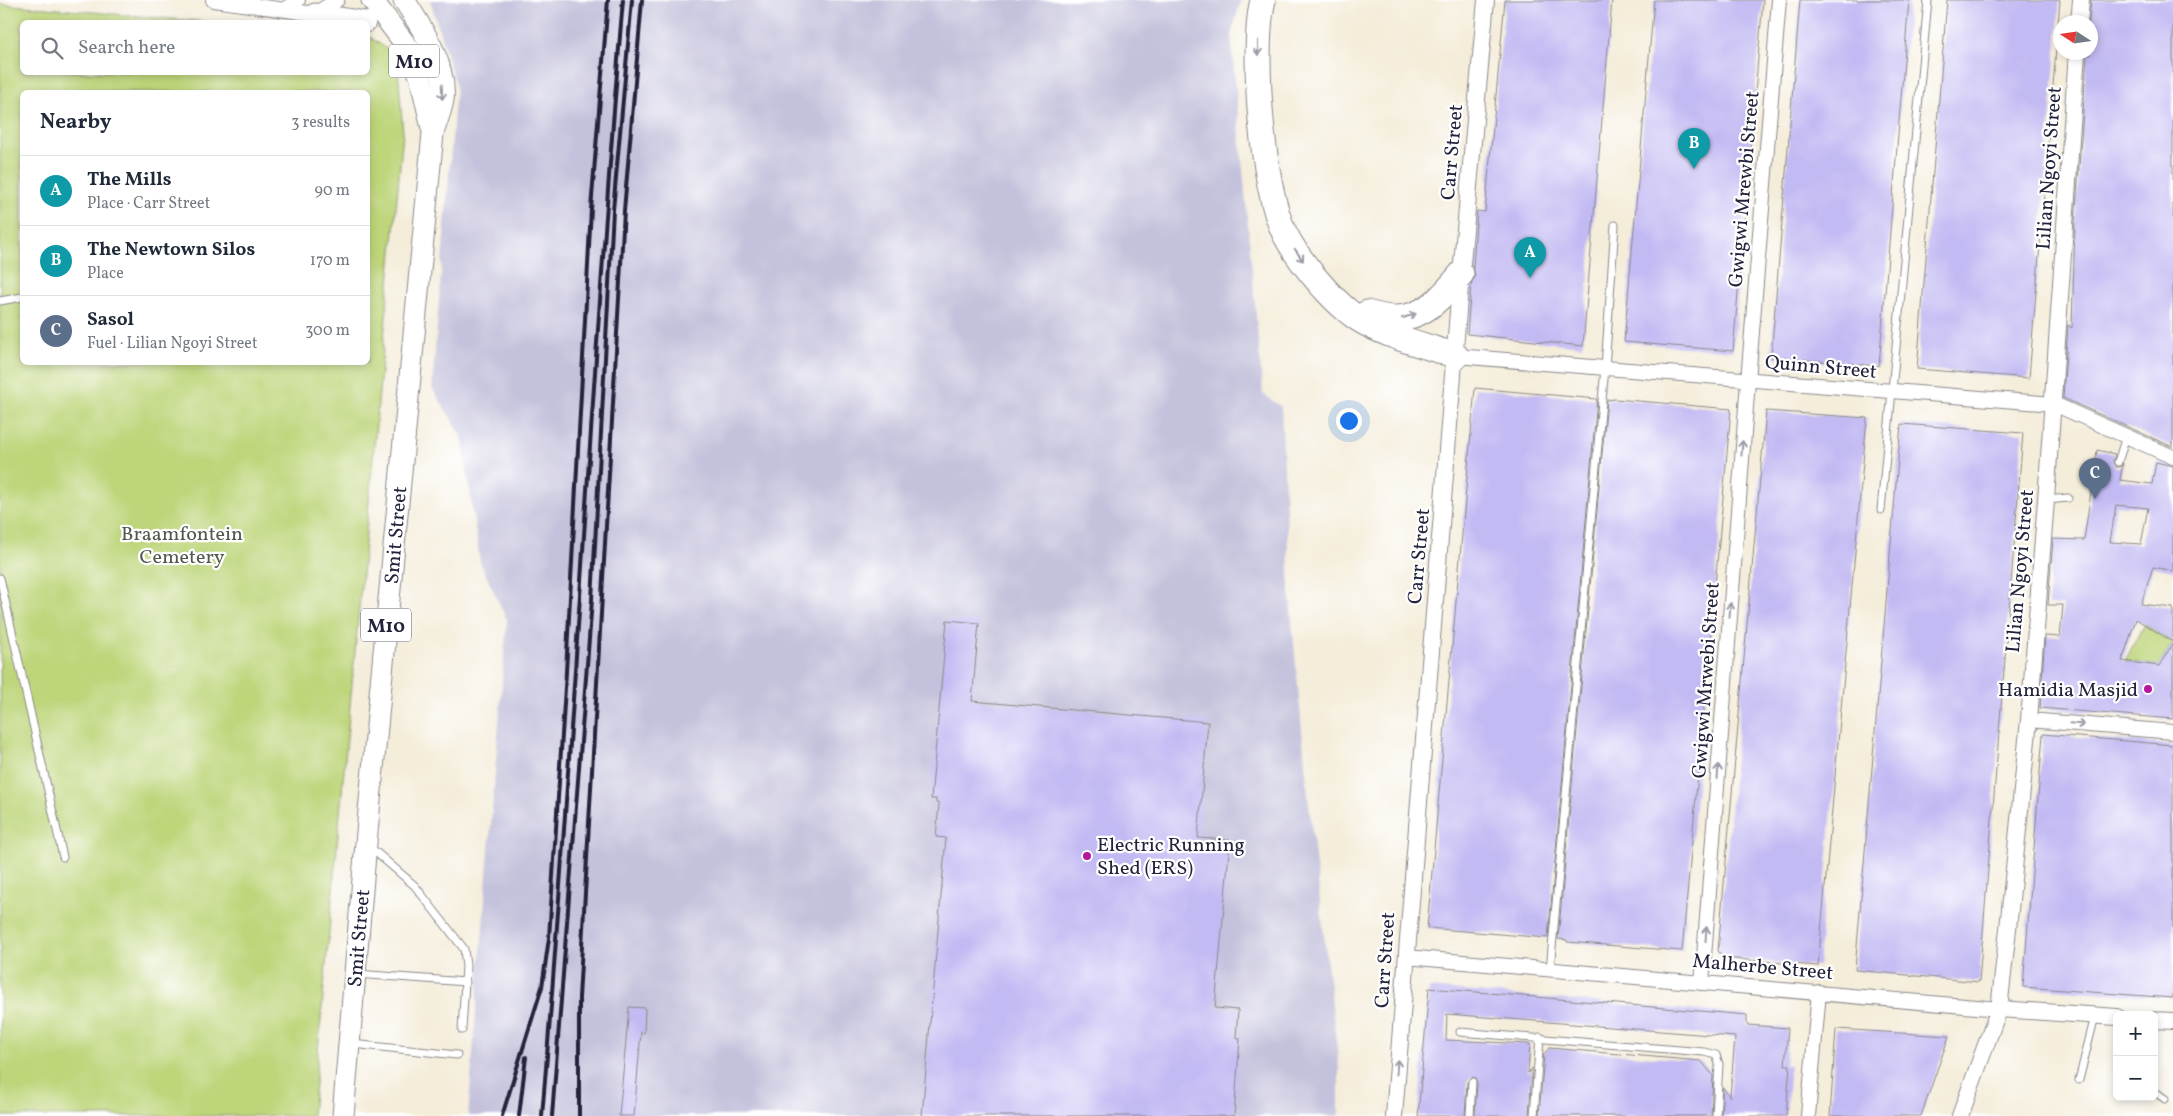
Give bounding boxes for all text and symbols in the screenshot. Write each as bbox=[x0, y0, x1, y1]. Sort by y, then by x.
north arrow bbox=[2053, 15, 2098, 60]
search box bbox=[20, 20, 370, 75]
icon: search bbox=[38, 34, 66, 62]
text: Search here bbox=[78, 35, 175, 61]
one-way arrow bbox=[1253, 40, 1263, 56]
road number: M10 bbox=[389, 44, 439, 78]
one-way arrow bbox=[437, 84, 447, 100]
street label: Lilian Ngoyi Street bbox=[2030, 85, 2070, 251]
street label: Gwigwi Mrewbi Street bbox=[1722, 90, 1768, 289]
street label: Carr Street bbox=[1435, 103, 1471, 201]
text: Nearby bbox=[40, 108, 111, 137]
text: 3 results bbox=[291, 112, 350, 134]
pin: B bbox=[1678, 128, 1710, 169]
text: The Mills bbox=[87, 167, 171, 193]
text: A bbox=[50, 180, 62, 202]
text: 90 m bbox=[314, 180, 350, 202]
text: Place · Carr Street bbox=[87, 193, 210, 215]
text: The Newtown Silos bbox=[87, 237, 255, 263]
pin: A bbox=[1514, 237, 1546, 278]
one-way arrow bbox=[1294, 248, 1304, 262]
text: B bbox=[51, 250, 61, 272]
text: 170 m bbox=[310, 250, 350, 272]
text: Place bbox=[87, 263, 124, 285]
text: Sasol bbox=[87, 307, 134, 333]
one-way arrow bbox=[1401, 310, 1417, 320]
text: C bbox=[51, 320, 61, 342]
text: 300 m bbox=[305, 320, 350, 342]
text: Fuel · Lilian Ngoyi Street bbox=[87, 333, 258, 355]
street label: Quinn Street bbox=[1764, 349, 1878, 387]
your location bbox=[1336, 408, 1362, 434]
one-way arrow bbox=[1738, 440, 1747, 456]
pin: C bbox=[2079, 458, 2111, 499]
street label: Smit Street bbox=[379, 485, 415, 585]
street label: Lilian Ngoyi Street bbox=[2000, 488, 2042, 654]
street label: Carr Street bbox=[1402, 507, 1438, 605]
park label: Braamfontein Cemetery bbox=[121, 521, 243, 572]
street label: Gwigwi Mrwebi Street bbox=[1686, 581, 1728, 779]
one-way arrow bbox=[1725, 602, 1735, 618]
road number: M10 bbox=[361, 608, 411, 642]
place label: Hamidia Masjid bbox=[1998, 677, 2138, 705]
marker: Hamidia Masjid bbox=[2142, 683, 2154, 695]
one-way arrow bbox=[2069, 719, 2085, 729]
one-way arrow bbox=[1713, 764, 1723, 780]
place label: Electric Running Shed (ERS) bbox=[1097, 832, 1245, 883]
marker: Electric Running Shed (ERS) bbox=[1081, 850, 1093, 862]
street label: Smit Street bbox=[342, 888, 378, 988]
street label: Carr Street bbox=[1369, 911, 1403, 1009]
one-way arrow bbox=[1701, 926, 1710, 942]
street label: Malherbe Street bbox=[1691, 948, 1834, 988]
map controls bbox=[2113, 1011, 2158, 1101]
button: + bbox=[2113, 1011, 2158, 1056]
button: − bbox=[2113, 1056, 2158, 1101]
one-way arrow bbox=[1393, 1060, 1402, 1076]

